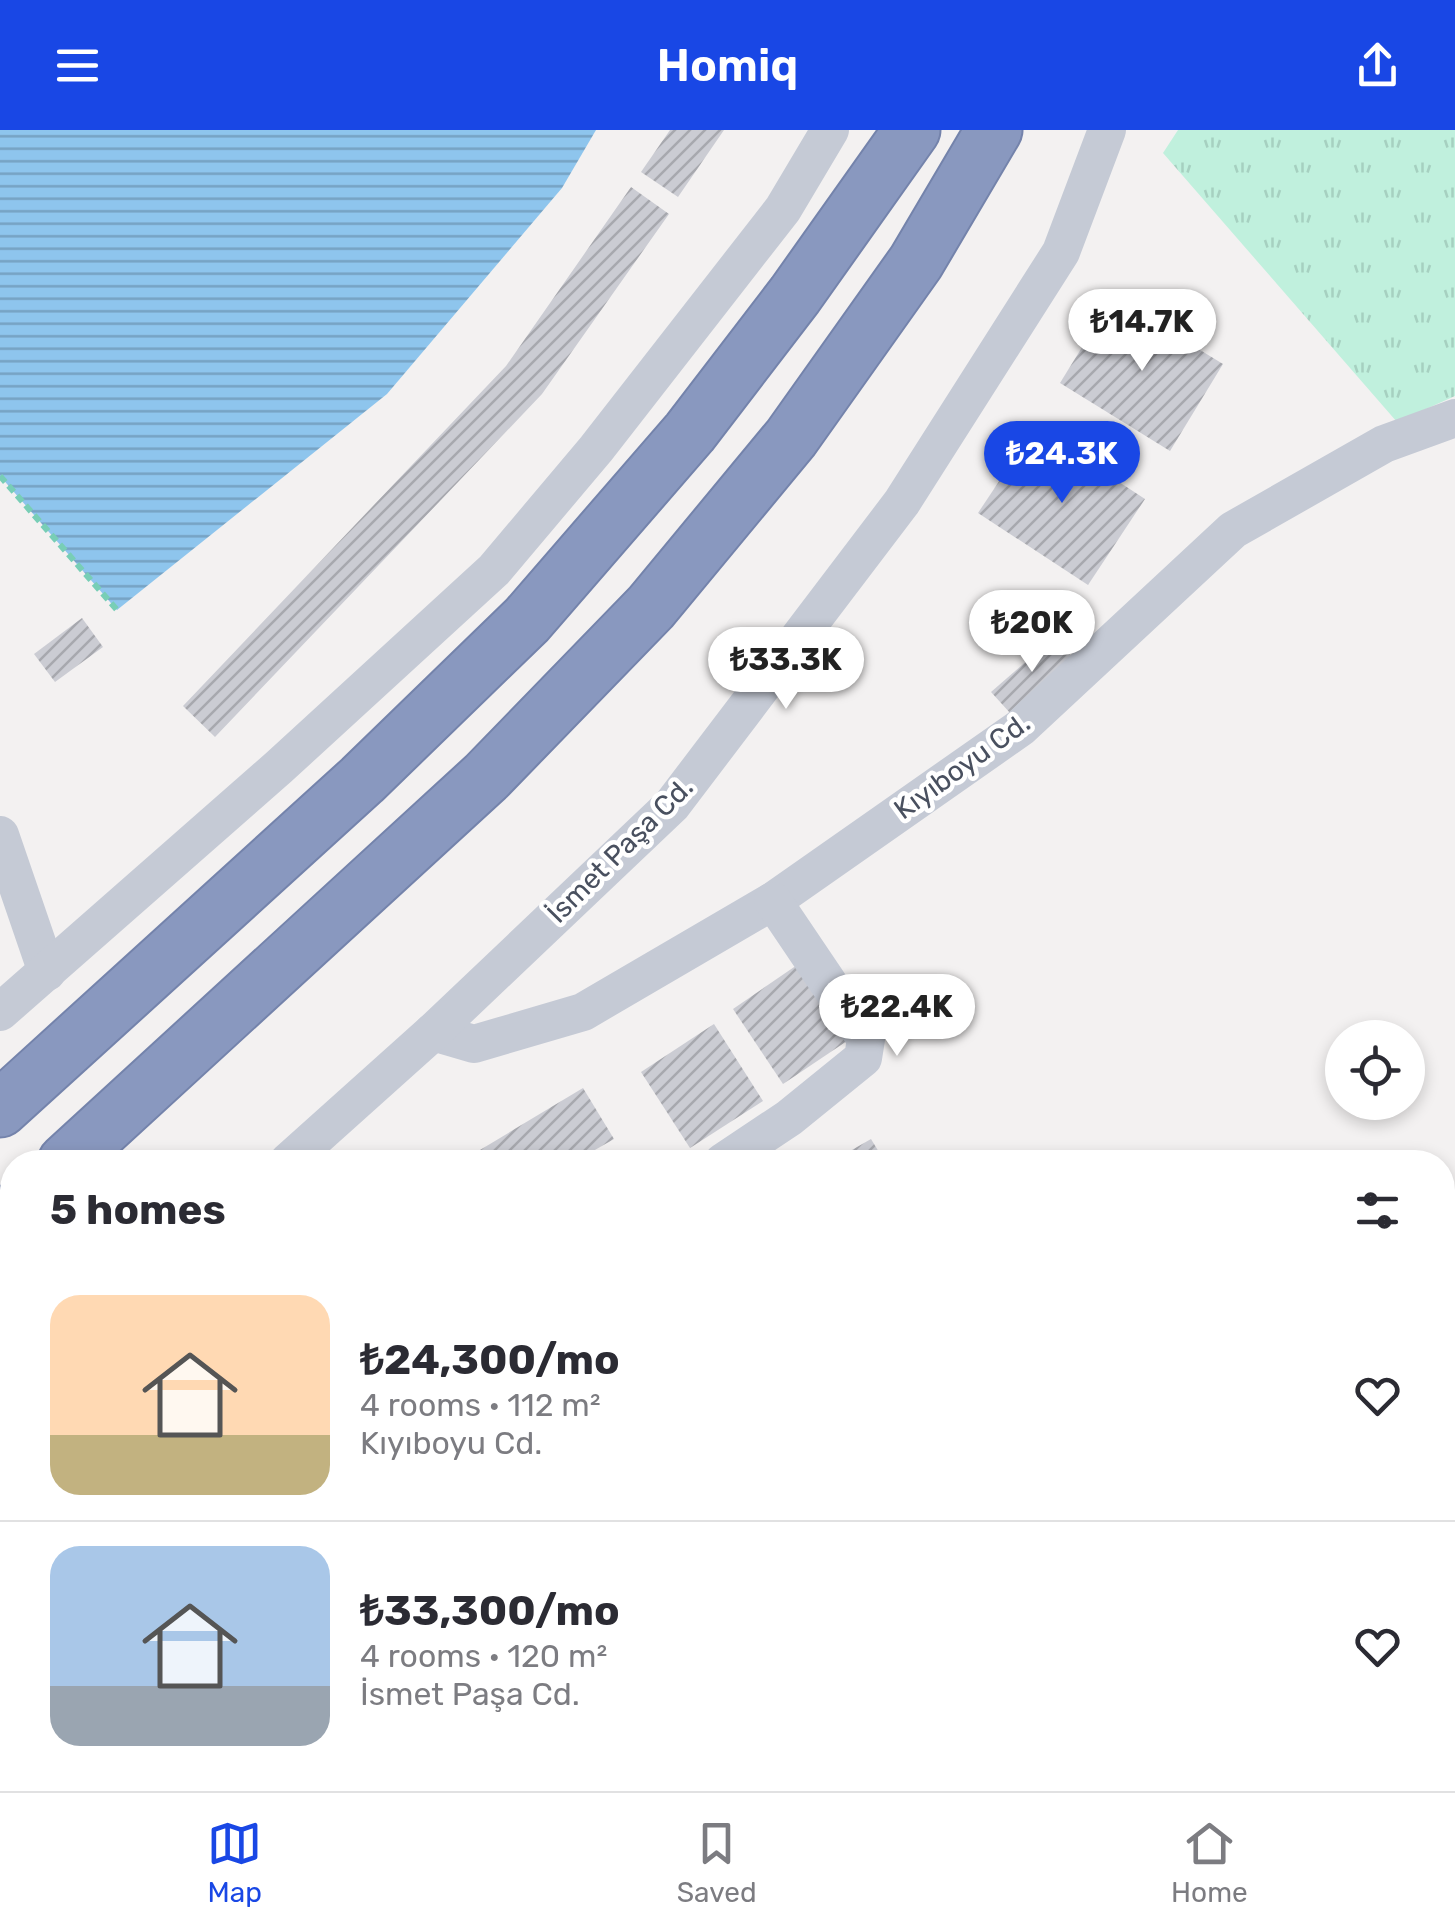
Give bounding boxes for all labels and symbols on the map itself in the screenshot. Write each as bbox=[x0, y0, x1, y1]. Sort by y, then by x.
pin: ₺14.7K bbox=[1061, 289, 1223, 374]
pin: ₺24.3K bbox=[981, 421, 1143, 506]
pin: ₺20K bbox=[973, 590, 1091, 675]
pin: ₺33.3K bbox=[705, 627, 867, 712]
street label: Kıyıboyu Cd. bbox=[888, 706, 1036, 826]
street label: İsmet Paşa Cd. bbox=[540, 770, 700, 930]
pin: ₺22.4K bbox=[816, 974, 978, 1059]

